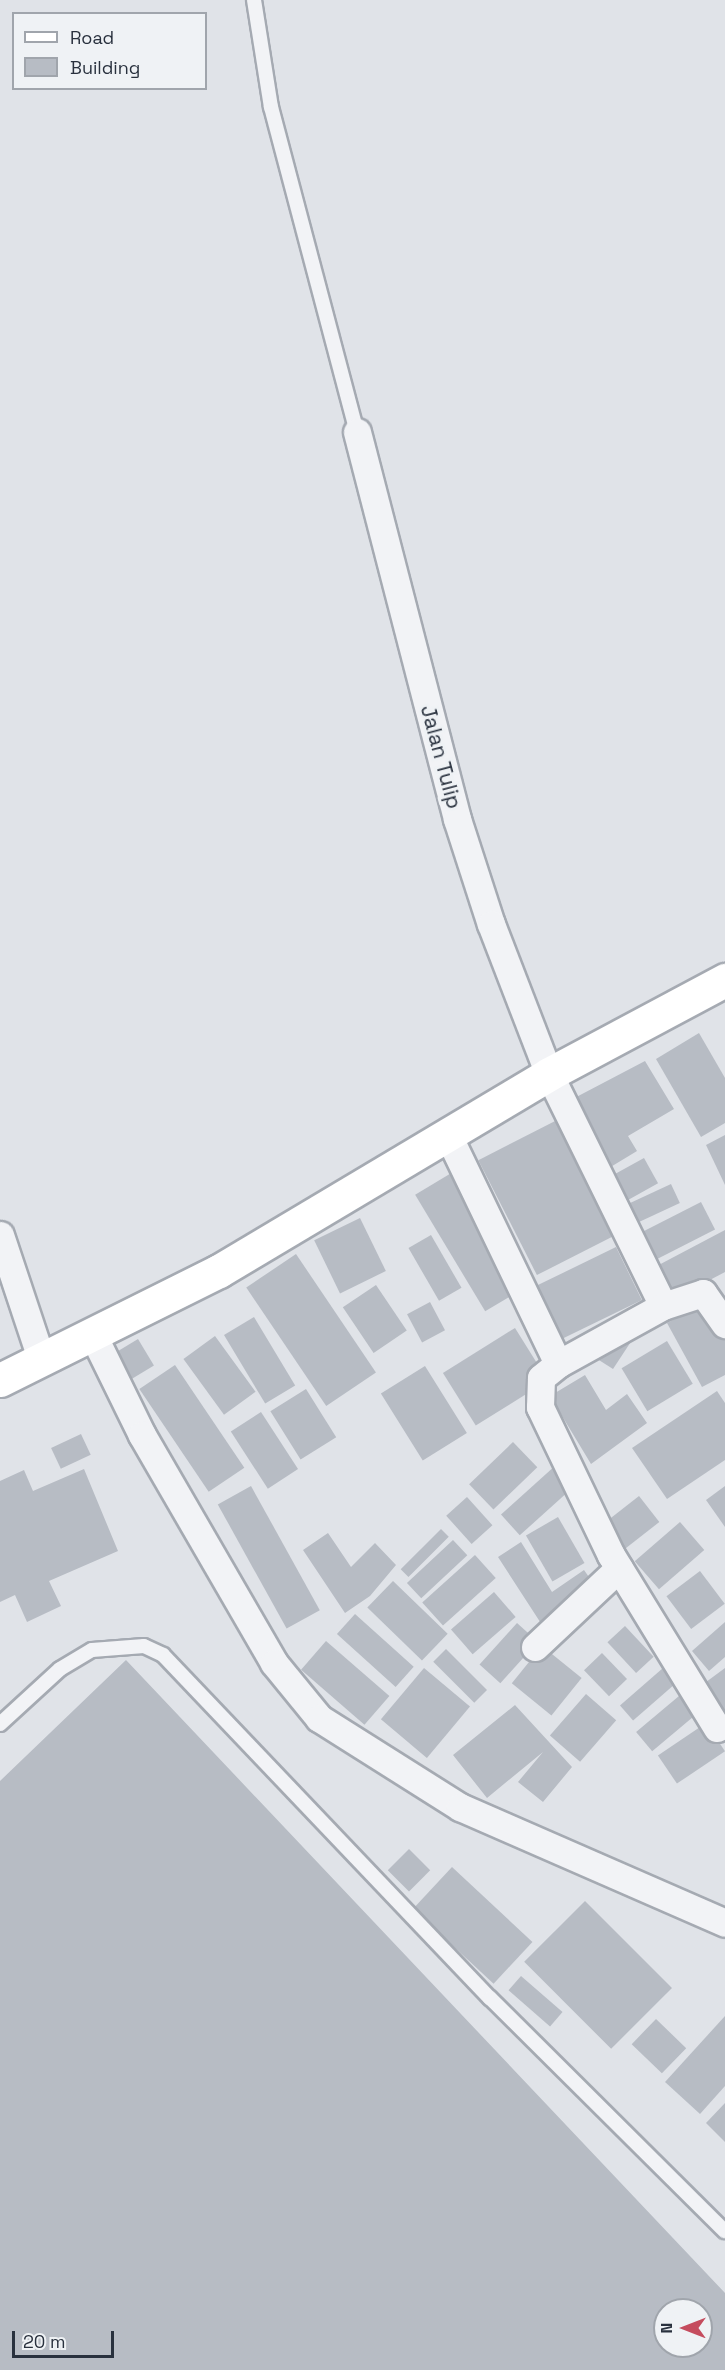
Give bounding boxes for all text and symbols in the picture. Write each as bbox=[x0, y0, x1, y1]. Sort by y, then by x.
legend bbox=[12, 12, 207, 90]
text: Road bbox=[70, 26, 114, 49]
text: Building bbox=[70, 56, 140, 79]
street label: Jalan Tulip bbox=[415, 702, 467, 812]
north arrow bbox=[653, 2298, 713, 2358]
scale bar bbox=[15, 2319, 117, 2357]
text: N bbox=[656, 2323, 677, 2333]
text: 20 m bbox=[23, 2330, 66, 2353]

